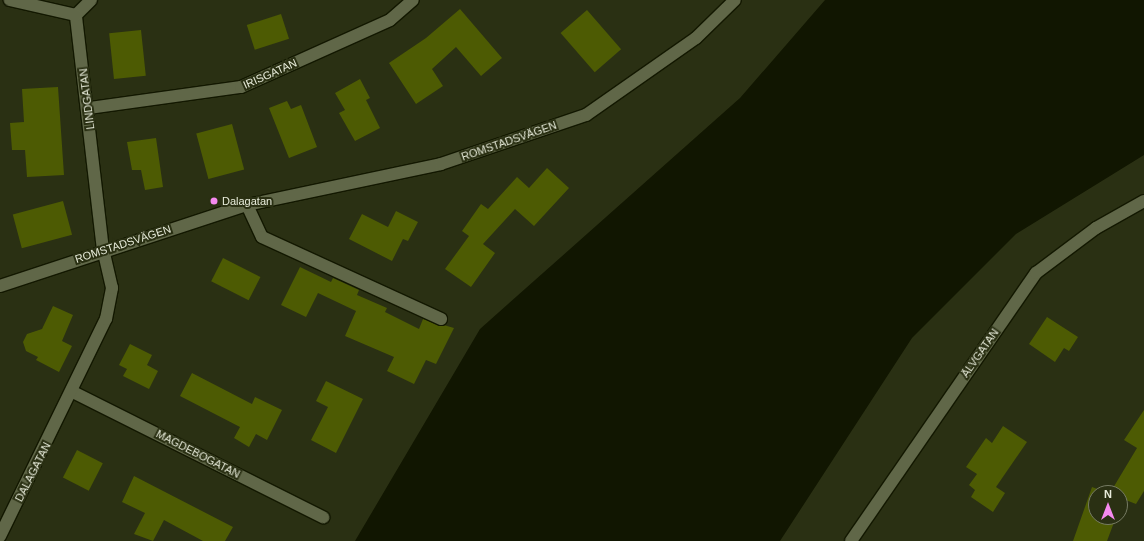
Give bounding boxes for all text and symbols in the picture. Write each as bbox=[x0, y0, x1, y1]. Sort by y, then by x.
street label: IRISGATAN bbox=[241, 56, 299, 92]
street label: LINDGATAN bbox=[77, 68, 97, 130]
street label: ROMSTADSVÄGEN bbox=[460, 118, 558, 164]
place label: Dalagatan bbox=[222, 194, 272, 208]
marker: Dalagatan bbox=[209, 196, 219, 206]
street label: ROMSTADSVÄGEN bbox=[73, 222, 173, 266]
street label: ÄLVGATAN bbox=[958, 326, 1002, 380]
street label: MAGDEBOGATAN bbox=[154, 427, 242, 481]
street label: DALAGATAN bbox=[12, 440, 54, 504]
north arrow bbox=[1088, 485, 1128, 525]
text: N bbox=[1104, 488, 1112, 500]

